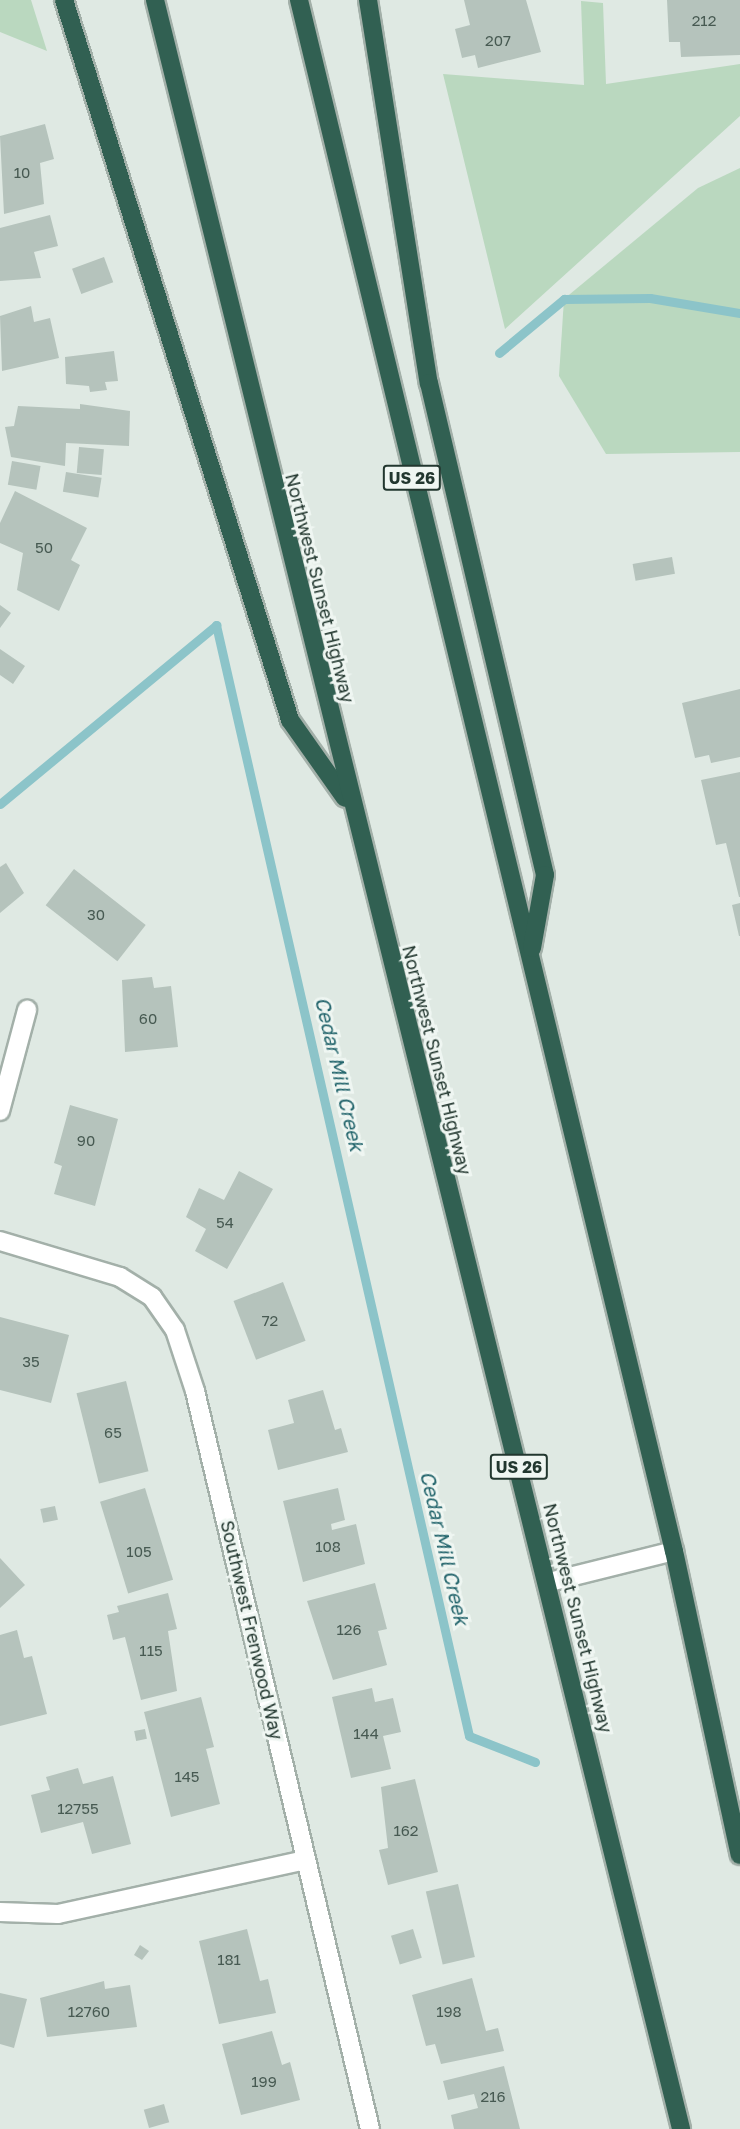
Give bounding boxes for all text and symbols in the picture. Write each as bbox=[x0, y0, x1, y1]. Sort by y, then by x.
house number: 212 bbox=[692, 12, 716, 30]
house number: 207 bbox=[485, 32, 511, 50]
house number: 10 bbox=[14, 164, 30, 182]
road number: US 26 bbox=[382, 465, 442, 491]
street label: Northwest Sunset Highway bbox=[281, 471, 359, 705]
house number: 50 bbox=[35, 539, 53, 557]
house number: 30 bbox=[87, 906, 105, 924]
street label: Northwest Sunset Highway bbox=[398, 943, 476, 1177]
water label: Cedar Mill Creek bbox=[311, 994, 369, 1154]
house number: 60 bbox=[139, 1010, 157, 1028]
house number: 90 bbox=[77, 1132, 95, 1150]
house number: 54 bbox=[216, 1214, 234, 1232]
house number: 72 bbox=[262, 1312, 278, 1330]
house number: 35 bbox=[22, 1353, 40, 1371]
house number: 65 bbox=[104, 1424, 122, 1442]
road number: US 26 bbox=[489, 1454, 549, 1480]
water label: Cedar Mill Creek bbox=[416, 1468, 474, 1628]
street label: Northwest Sunset Highway bbox=[539, 1501, 617, 1735]
street label: Southwest Frenwood Way bbox=[216, 1518, 288, 1742]
house number: 108 bbox=[315, 1538, 341, 1556]
house number: 105 bbox=[126, 1543, 152, 1561]
house number: 126 bbox=[336, 1621, 362, 1639]
house number: 115 bbox=[139, 1642, 163, 1660]
house number: 144 bbox=[353, 1725, 379, 1743]
house number: 145 bbox=[174, 1768, 200, 1786]
house number: 12755 bbox=[57, 1800, 99, 1818]
house number: 162 bbox=[393, 1822, 419, 1840]
house number: 181 bbox=[217, 1951, 241, 1969]
house number: 12760 bbox=[68, 2003, 110, 2021]
house number: 198 bbox=[436, 2003, 462, 2021]
house number: 199 bbox=[251, 2073, 277, 2091]
house number: 216 bbox=[480, 2088, 506, 2106]

